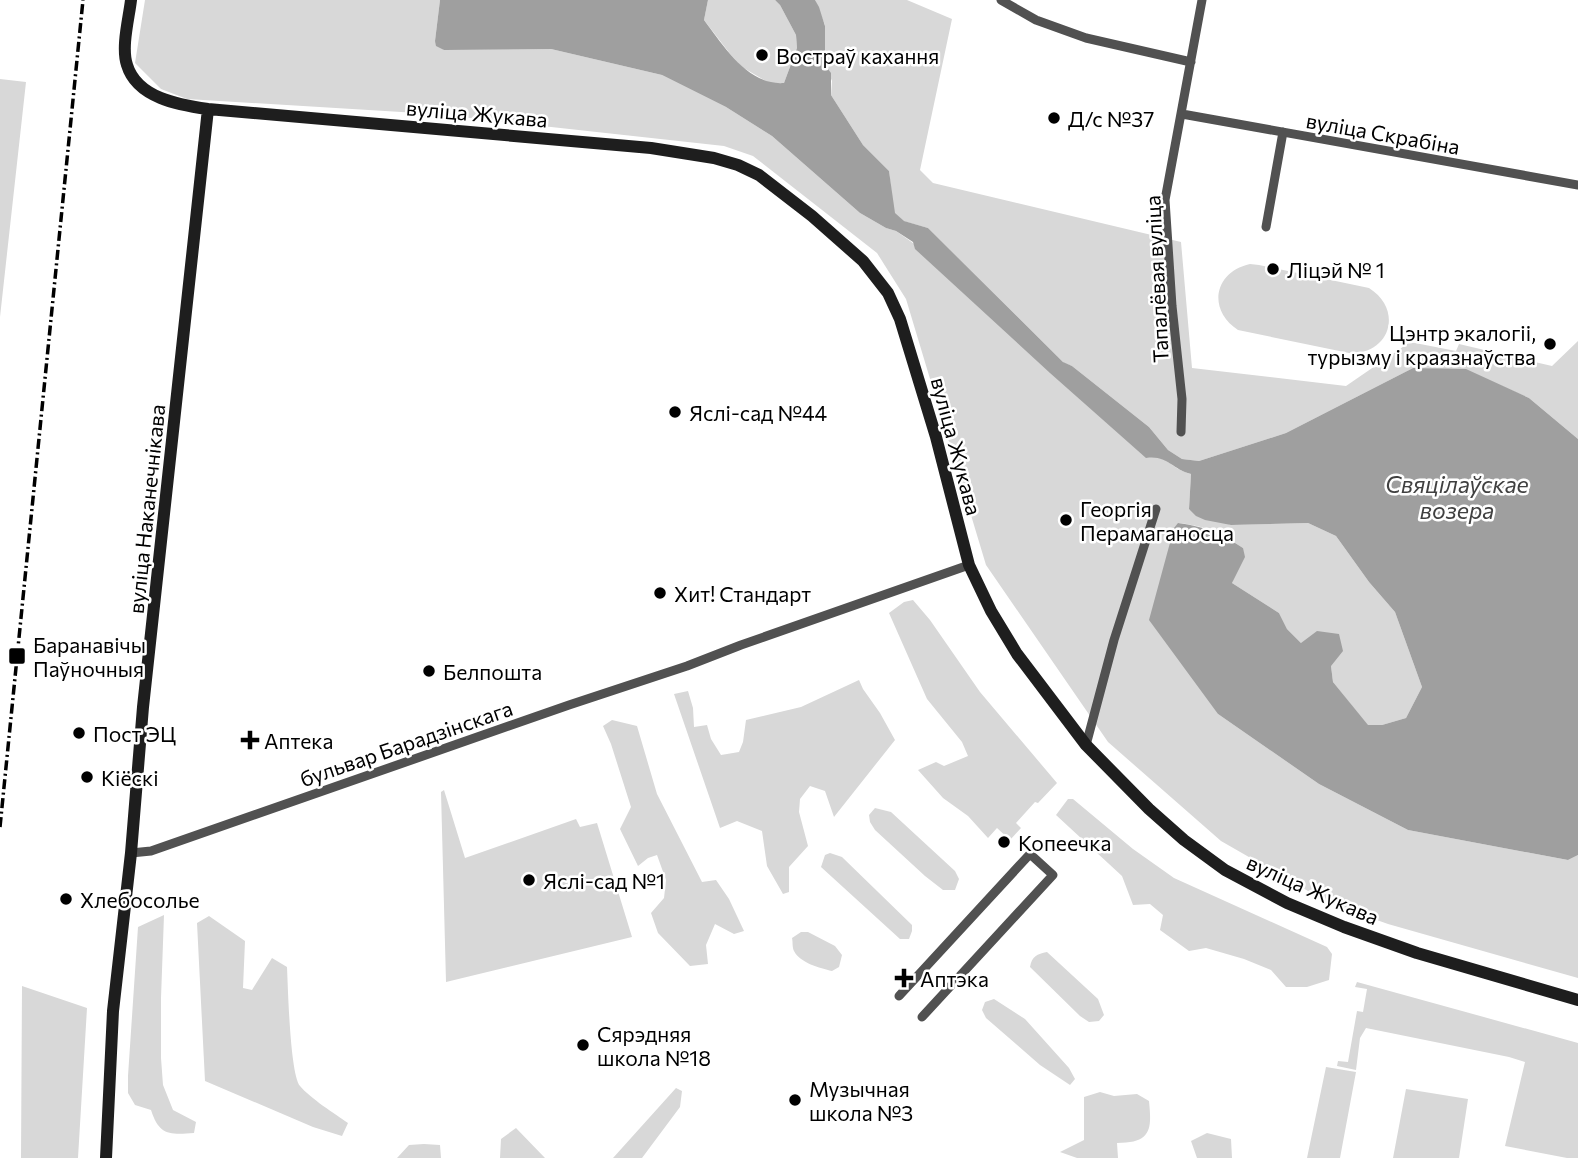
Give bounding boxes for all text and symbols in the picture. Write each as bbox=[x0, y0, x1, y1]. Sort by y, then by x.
place label: Востраў кахання bbox=[776, 43, 939, 68]
marker: Востраў кахання bbox=[754, 47, 770, 63]
street label: вуліца Жукава bbox=[405, 94, 549, 132]
place label: Д/с №37 bbox=[1068, 106, 1154, 131]
street label: вуліца Скрабіна bbox=[1304, 107, 1462, 159]
marker: Д/с №37 bbox=[1046, 110, 1062, 126]
street label: Тапалёвая вуліца bbox=[1139, 195, 1173, 363]
place label: Ліцэй № 1 bbox=[1287, 257, 1385, 282]
marker: Ліцэй № 1 bbox=[1265, 261, 1281, 277]
place label: Цэнтр экалогіі, турызму і краязнаўства bbox=[1307, 320, 1536, 369]
marker: Цэнтр экалогіі, турызму і краязнаўства bbox=[1542, 336, 1558, 352]
street label: вуліца Жукава bbox=[927, 374, 987, 518]
place label: Яслі-сад №44 bbox=[689, 400, 828, 425]
street label: вуліца Наканечнікава bbox=[123, 403, 169, 615]
marker: Яслі-сад №44 bbox=[667, 404, 683, 420]
water label: Свяцілаўскае возера bbox=[1385, 470, 1529, 524]
place label: Георгія Перамаганосца bbox=[1080, 496, 1234, 545]
marker: Георгія Перамаганосца bbox=[1058, 512, 1074, 528]
place label: Хит! Стандарт bbox=[674, 581, 811, 606]
marker: Хит! Стандарт bbox=[652, 585, 668, 601]
place label: Баранавічы Паўночныя bbox=[33, 632, 146, 681]
marker: Баранавічы Паўночныя bbox=[7, 646, 27, 666]
place label: Белпошта bbox=[443, 659, 542, 684]
marker: Белпошта bbox=[421, 663, 437, 679]
street label: бульвар Барадзінскага bbox=[296, 695, 516, 791]
place label: Пост ЭЦ bbox=[93, 721, 176, 746]
marker: Пост ЭЦ bbox=[71, 725, 87, 741]
place label: Аптека bbox=[264, 728, 333, 753]
marker: Аптека bbox=[242, 732, 258, 748]
place label: Кіёскі bbox=[101, 765, 159, 790]
marker: Кіёскі bbox=[79, 769, 95, 785]
place label: Копеечка bbox=[1018, 830, 1111, 855]
marker: Копеечка bbox=[996, 834, 1012, 850]
street label: вуліца Жукава bbox=[1243, 849, 1383, 929]
place label: Яслі-сад №1 bbox=[543, 868, 665, 893]
marker: Яслі-сад №1 bbox=[521, 872, 537, 888]
place label: Хлебосолье bbox=[80, 887, 200, 912]
marker: Хлебосолье bbox=[58, 891, 74, 907]
place label: Аптэка bbox=[920, 966, 989, 991]
marker: Аптэка bbox=[894, 968, 914, 988]
place label: Сярэдняя школа №18 bbox=[597, 1021, 711, 1070]
marker: Сярэдняя школа №18 bbox=[575, 1037, 591, 1053]
place label: Музычная школа №3 bbox=[809, 1076, 913, 1125]
marker: Музычная школа №3 bbox=[787, 1092, 803, 1108]

